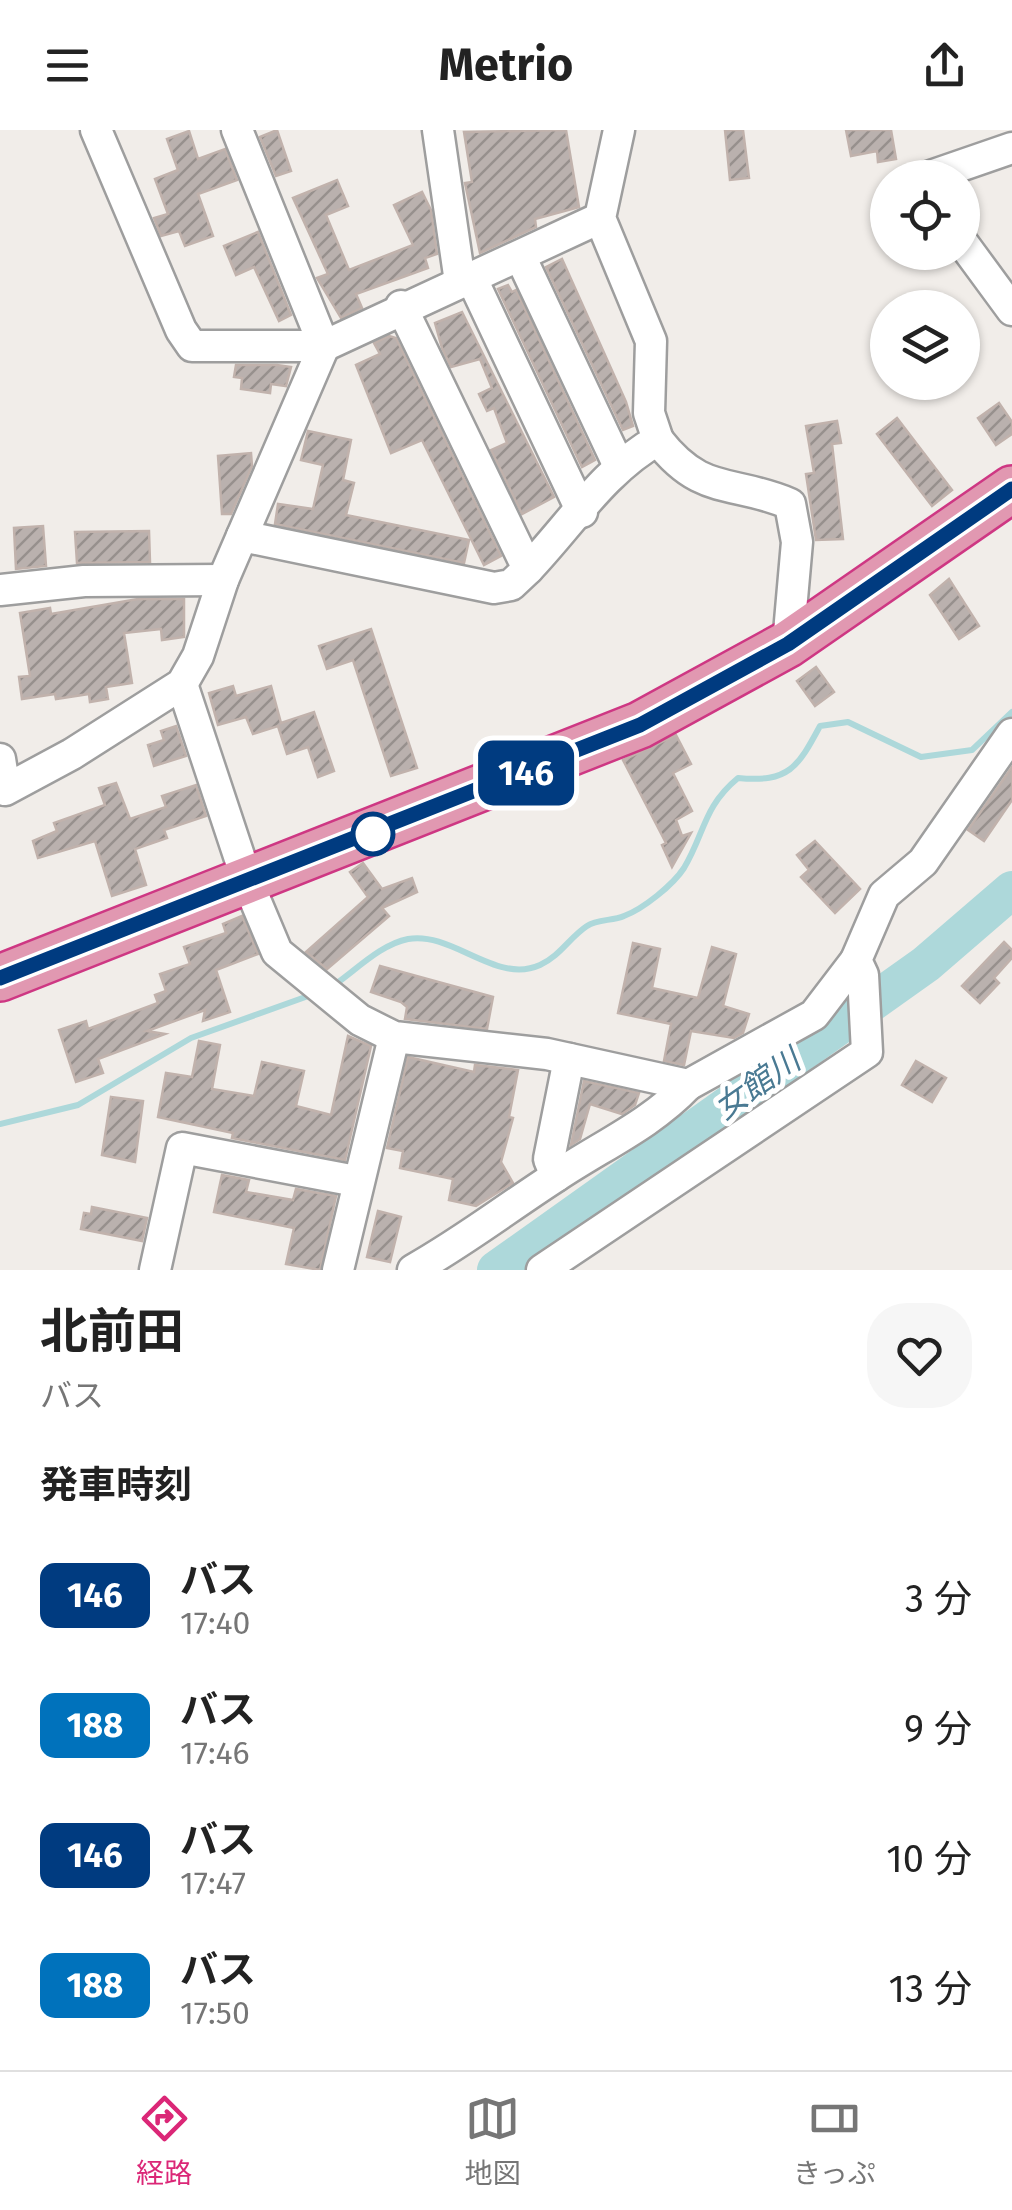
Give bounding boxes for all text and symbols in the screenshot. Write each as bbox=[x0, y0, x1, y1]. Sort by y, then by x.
icon: menu bbox=[40, 38, 95, 93]
text: Metrio bbox=[439, 38, 573, 92]
icon: share bbox=[917, 38, 972, 93]
map controls bbox=[870, 160, 980, 400]
button: locate bbox=[870, 160, 980, 270]
button: layers bbox=[870, 290, 980, 400]
line badge: 146 bbox=[468, 740, 584, 806]
text: 146 bbox=[498, 752, 554, 794]
unlabelled marker bbox=[352, 813, 394, 855]
water label: 女館川 bbox=[707, 1039, 810, 1127]
text: 北前田 bbox=[40, 1303, 184, 1361]
button: heart bbox=[867, 1303, 972, 1408]
text: バス bbox=[40, 1377, 104, 1415]
text: 発車時刻 bbox=[40, 1462, 192, 1508]
text: バス bbox=[180, 1557, 256, 1603]
text: 146 bbox=[67, 1574, 123, 1616]
text: 3 分 bbox=[905, 1576, 972, 1622]
text: 17:40 bbox=[180, 1604, 250, 1642]
text: バス bbox=[180, 1687, 256, 1733]
text: 188 bbox=[67, 1704, 123, 1746]
text: 9 分 bbox=[904, 1706, 972, 1752]
text: 17:46 bbox=[180, 1734, 250, 1772]
text: バス bbox=[180, 1817, 256, 1863]
text: 146 bbox=[67, 1834, 123, 1876]
text: 10 分 bbox=[886, 1836, 972, 1882]
text: 17:47 bbox=[180, 1864, 246, 1902]
text: バス bbox=[180, 1947, 256, 1993]
text: 188 bbox=[67, 1964, 123, 2006]
text: 13 分 bbox=[889, 1966, 972, 2012]
text: 17:50 bbox=[180, 1994, 250, 2032]
tab: 経路 bbox=[136, 2091, 192, 2191]
tab: 地図 bbox=[465, 2091, 521, 2191]
tab: きっぷ bbox=[793, 2091, 876, 2191]

